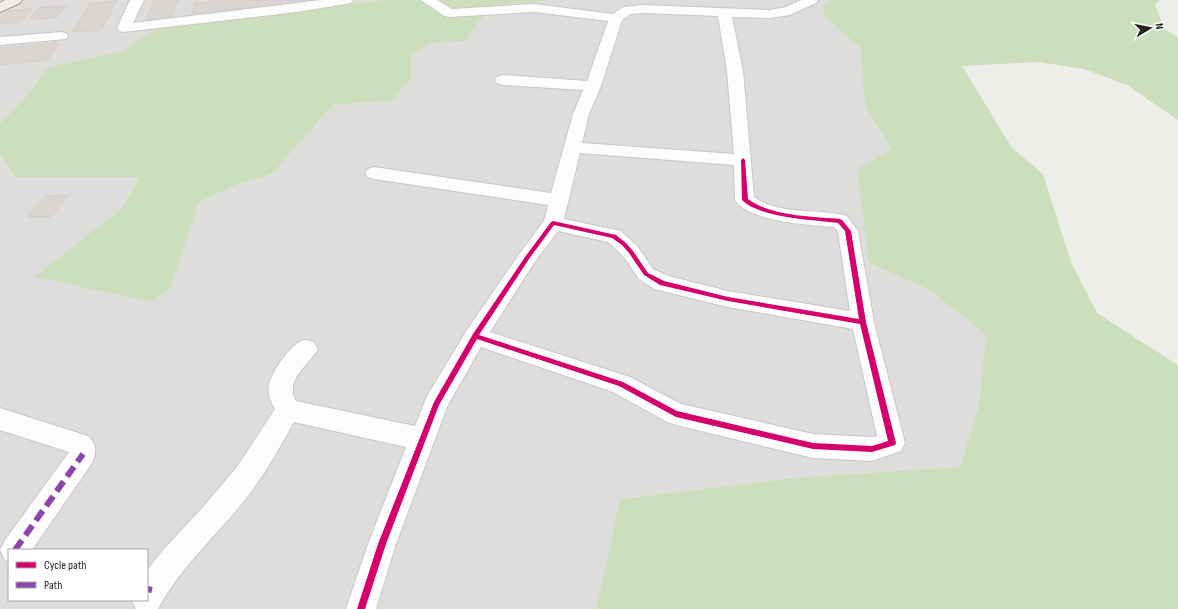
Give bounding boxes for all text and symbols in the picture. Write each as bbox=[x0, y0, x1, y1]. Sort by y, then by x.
north arrow bbox=[1130, 8, 1170, 48]
text: N bbox=[1152, 22, 1166, 30]
legend bbox=[8, 549, 148, 601]
text: Cycle path bbox=[44, 558, 86, 573]
text: Path bbox=[44, 578, 62, 593]

